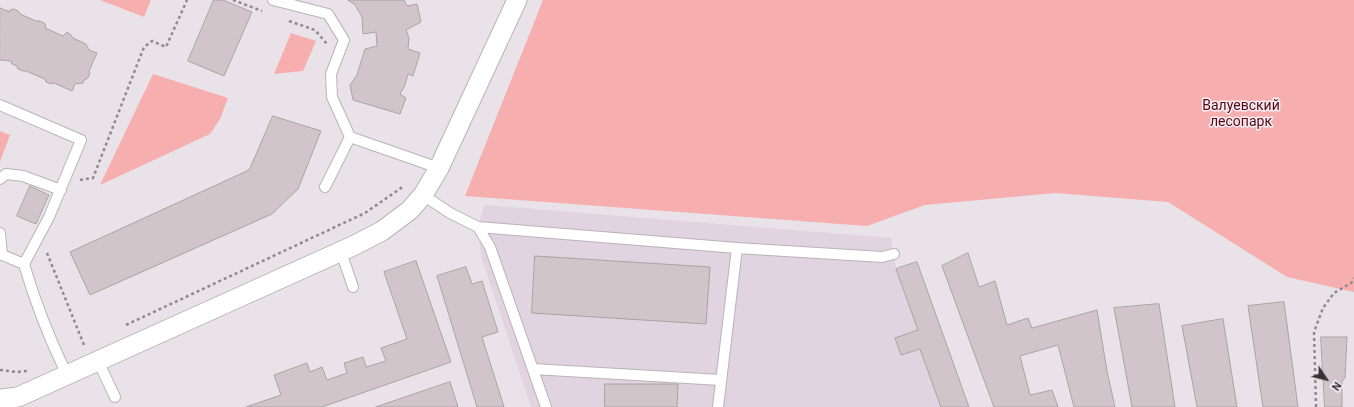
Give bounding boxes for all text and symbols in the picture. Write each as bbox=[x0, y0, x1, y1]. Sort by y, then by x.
park label: Валуевский лесопарк bbox=[1202, 98, 1280, 130]
north arrow bbox=[1306, 359, 1346, 399]
text: N bbox=[1329, 379, 1344, 393]

